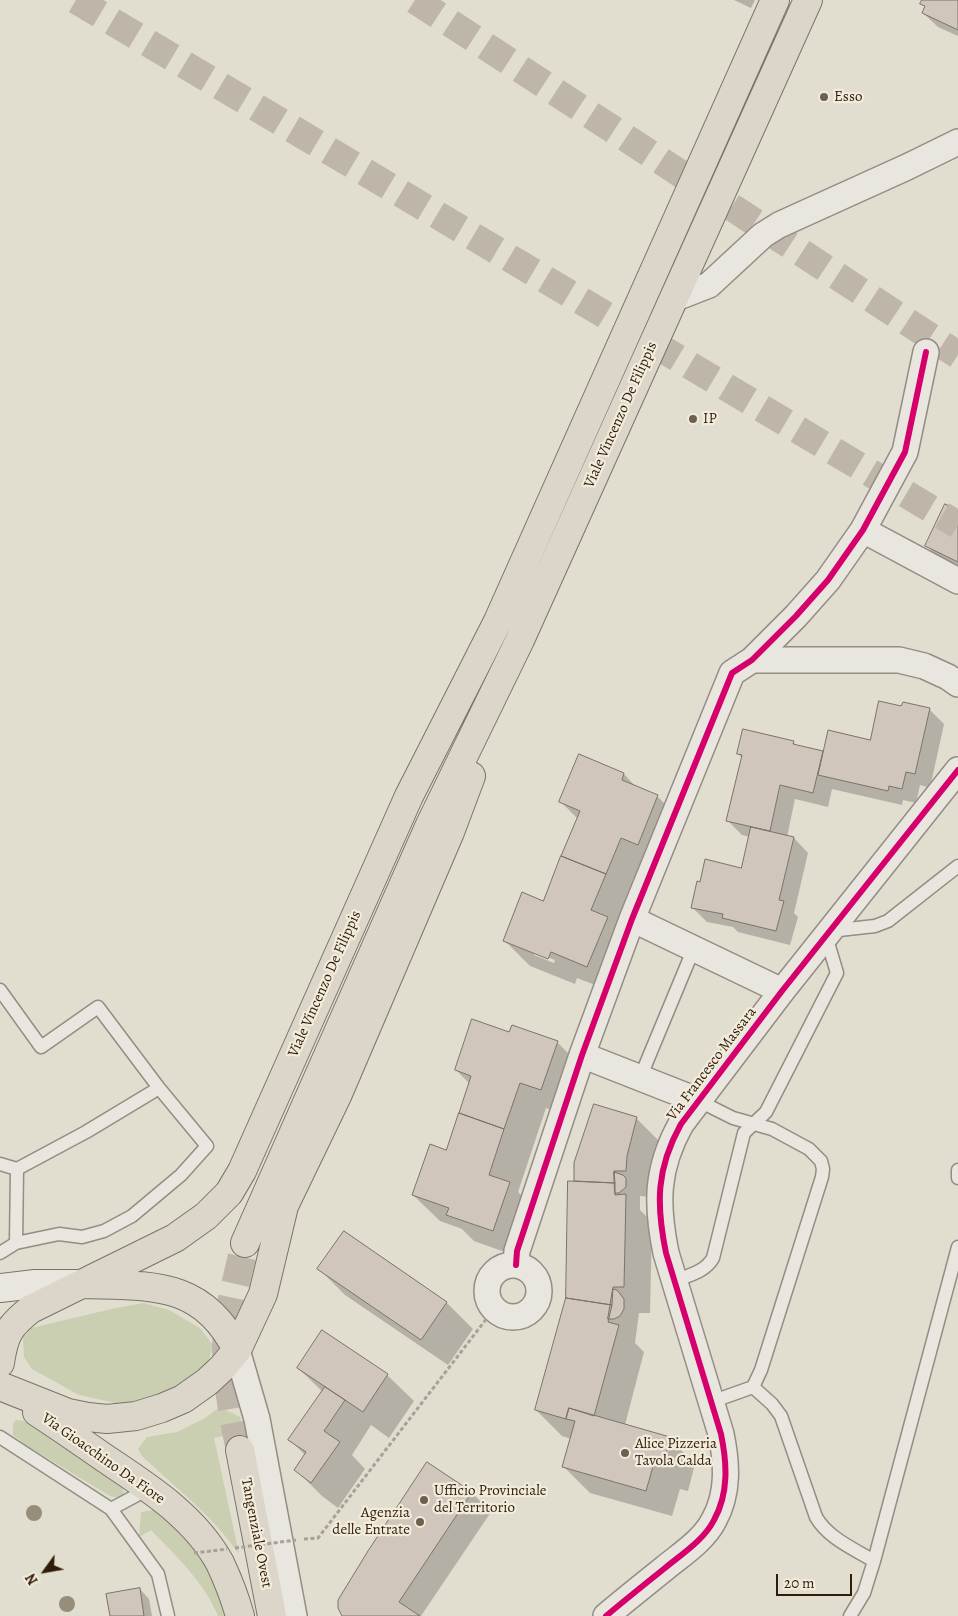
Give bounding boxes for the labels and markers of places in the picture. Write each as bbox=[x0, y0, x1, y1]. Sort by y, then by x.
place label: Esso bbox=[834, 88, 862, 106]
marker: Esso bbox=[818, 91, 830, 103]
place label: IP bbox=[703, 410, 717, 428]
marker: IP bbox=[687, 413, 699, 425]
place label: Alice Pizzeria Tavola Calda bbox=[635, 1435, 717, 1470]
marker: Alice Pizzeria Tavola Calda bbox=[619, 1447, 631, 1459]
place label: Ufficio Provinciale del Territorio bbox=[434, 1482, 547, 1517]
marker: Ufficio Provinciale del Territorio bbox=[418, 1494, 430, 1506]
place label: Agenzia delle Entrate bbox=[332, 1504, 410, 1539]
marker: Agenzia delle Entrate bbox=[414, 1516, 426, 1528]

